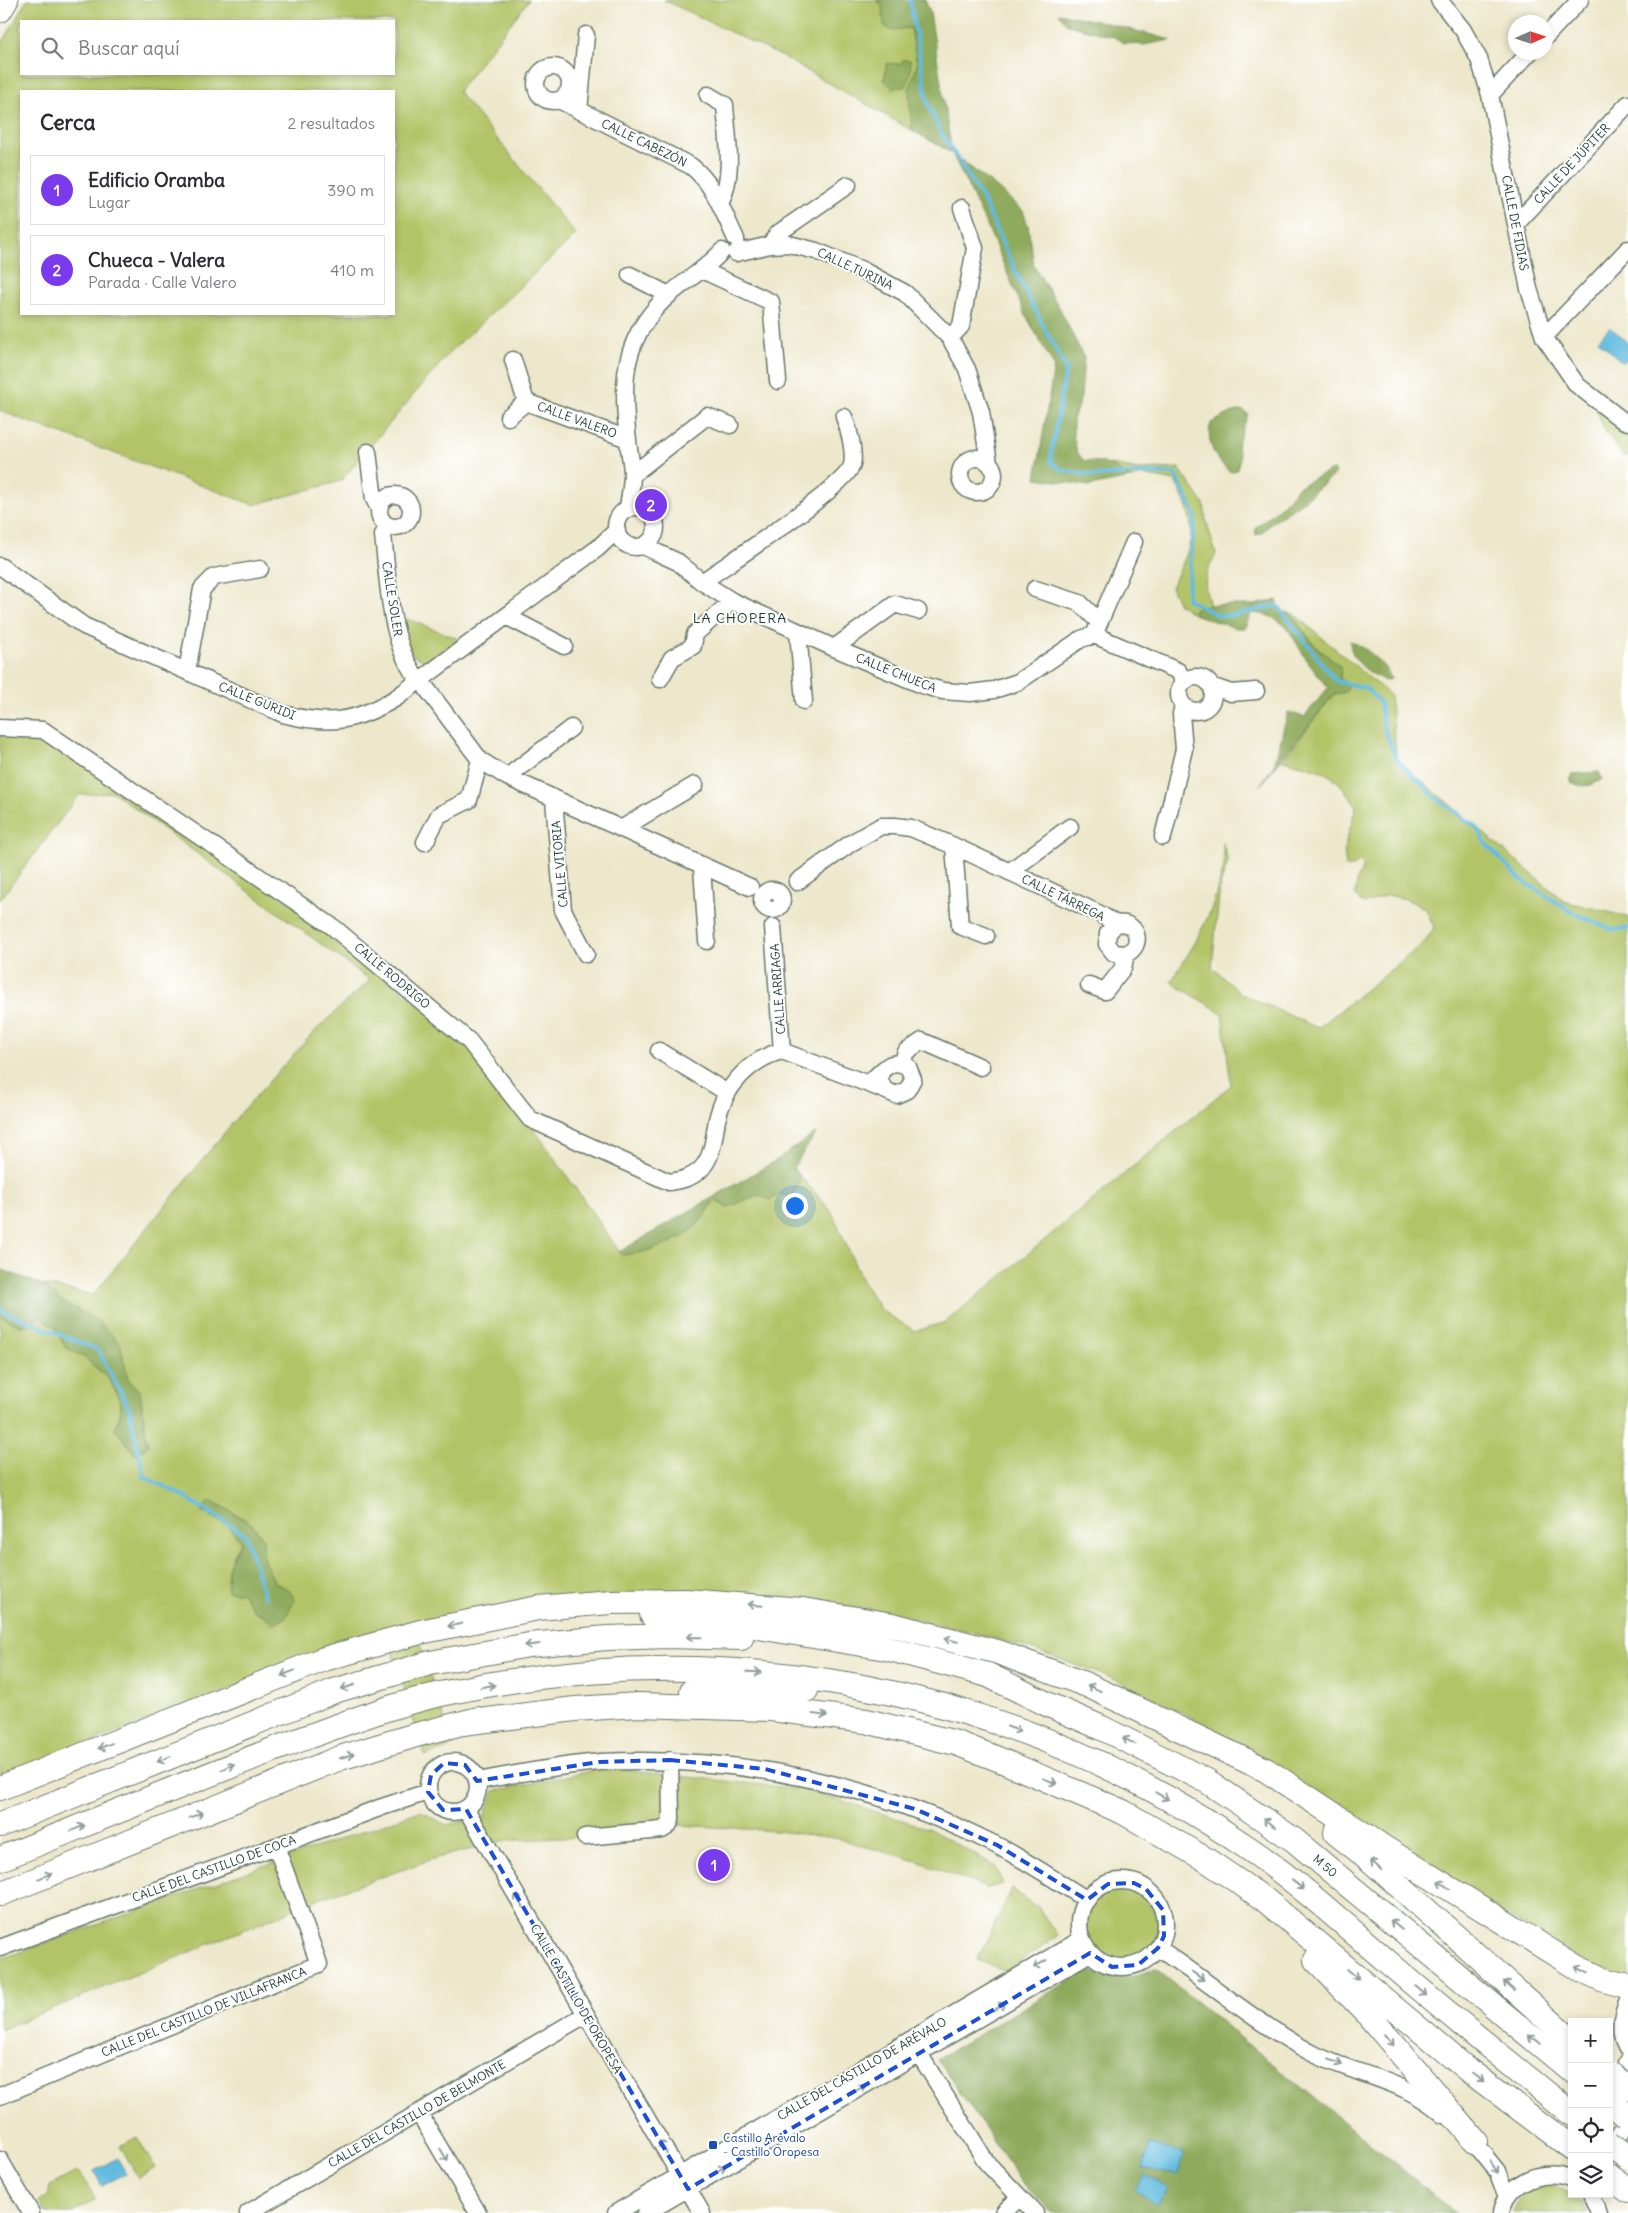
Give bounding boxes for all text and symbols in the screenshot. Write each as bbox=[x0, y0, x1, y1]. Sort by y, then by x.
north arrow bbox=[1508, 15, 1553, 60]
search box bbox=[20, 20, 395, 75]
icon: search bbox=[38, 34, 66, 62]
text: Buscar aquí bbox=[78, 36, 179, 60]
text: Cerca bbox=[40, 109, 95, 136]
text: 2 resultados bbox=[287, 113, 375, 133]
street label: CALLE CABEZÓN bbox=[599, 115, 689, 170]
street label: CALLE DE JÚPITER bbox=[1530, 120, 1613, 207]
text: Edificio Oramba bbox=[88, 168, 225, 192]
street label: CALLE DE FIDIAS bbox=[1499, 174, 1532, 272]
text: 1 bbox=[54, 180, 60, 200]
text: 390 m bbox=[327, 180, 374, 200]
text: Lugar bbox=[88, 192, 130, 212]
street label: CALLE TURINA bbox=[815, 244, 896, 293]
text: Chueca - Valera bbox=[88, 248, 225, 272]
text: 2 bbox=[53, 260, 61, 280]
text: 410 m bbox=[330, 260, 374, 280]
text: Parada · Calle Valero bbox=[88, 272, 237, 292]
street label: CALLE VALERO bbox=[535, 398, 619, 441]
pin: 2 bbox=[635, 486, 667, 524]
street label: CALLE SOLER bbox=[379, 560, 406, 638]
district label: LA CHOPERA bbox=[693, 609, 787, 627]
street label: CALLE CHUECA bbox=[854, 650, 939, 696]
street label: CALLE GURIDI bbox=[216, 678, 298, 723]
street label: CALLE VITORIA bbox=[548, 820, 571, 908]
street label: CALLE TÁRREGA bbox=[1019, 871, 1107, 924]
street label: CALLE RODRIGO bbox=[351, 939, 433, 1012]
street label: CALLE ARRIAGA bbox=[767, 943, 788, 1035]
your location bbox=[782, 1193, 808, 1219]
one-way arrow bbox=[747, 1600, 763, 1610]
one-way arrow bbox=[448, 1621, 464, 1630]
one-way arrow bbox=[686, 1632, 702, 1642]
one-way arrow bbox=[943, 1635, 959, 1644]
one-way arrow bbox=[524, 1640, 540, 1650]
one-way arrow bbox=[746, 1667, 762, 1676]
one-way arrow bbox=[281, 1669, 296, 1678]
one-way arrow bbox=[479, 1680, 495, 1690]
one-way arrow bbox=[341, 1683, 356, 1692]
one-way arrow bbox=[1087, 1683, 1102, 1692]
one-way arrow bbox=[811, 1710, 827, 1720]
one-way arrow bbox=[1006, 1724, 1022, 1734]
one-way arrow bbox=[1122, 1736, 1137, 1745]
one-way arrow bbox=[98, 1742, 113, 1751]
one-way arrow bbox=[339, 1750, 355, 1760]
one-way arrow bbox=[157, 1754, 172, 1764]
one-way arrow bbox=[220, 1762, 235, 1771]
one-way arrow bbox=[1042, 1777, 1057, 1786]
one-way arrow bbox=[1154, 1792, 1169, 1801]
one-way arrow bbox=[188, 1810, 203, 1819]
one-way arrow bbox=[1262, 1818, 1276, 1828]
one-way arrow bbox=[70, 1823, 85, 1832]
street label: CALLE DEL CASTILLO DE COCA bbox=[130, 1832, 298, 1905]
pin: 1 bbox=[698, 1846, 730, 1884]
street label: M 50 bbox=[1310, 1851, 1341, 1880]
one-way arrow bbox=[1369, 1859, 1382, 1871]
one-way arrow bbox=[37, 1870, 52, 1880]
one-way arrow bbox=[1437, 1879, 1451, 1890]
one-way arrow bbox=[1291, 1880, 1304, 1891]
one-way arrow bbox=[513, 1894, 523, 1908]
one-way arrow bbox=[1390, 1919, 1403, 1930]
street label: CALLE CASTILLO DE OROPESA bbox=[527, 1921, 626, 2076]
one-way arrow bbox=[1034, 1959, 1048, 1969]
street label: CALLE DEL CASTILLO DE VILLAFRANCA bbox=[99, 1963, 309, 2060]
one-way arrow bbox=[1575, 1965, 1590, 1974]
one-way arrow bbox=[1347, 1969, 1360, 1980]
one-way arrow bbox=[1191, 1971, 1205, 1981]
one-way arrow bbox=[1502, 1980, 1515, 1992]
one-way arrow bbox=[1415, 1985, 1428, 1996]
one-way arrow bbox=[992, 2001, 1006, 2011]
street label: CALLE DEL CASTILLO DE ARÉVALO bbox=[774, 2014, 949, 2123]
map controls bbox=[1568, 2018, 1613, 2198]
button: + bbox=[1568, 2018, 1613, 2063]
one-way arrow bbox=[1384, 2034, 1395, 2047]
one-way arrow bbox=[1528, 2034, 1541, 2046]
street label: CALLE DEL CASTILLO DE BELMONTE bbox=[325, 2056, 508, 2171]
one-way arrow bbox=[1327, 2058, 1343, 2067]
button: − bbox=[1568, 2063, 1613, 2108]
one-way arrow bbox=[1471, 2073, 1485, 2083]
one-way arrow bbox=[851, 2083, 866, 2093]
button: locate bbox=[1568, 2108, 1613, 2153]
place label: Castillo Arévalo - Castillo Oropesa bbox=[723, 2130, 819, 2159]
marker: Castillo Arévalo - Castillo Oropesa bbox=[707, 2139, 719, 2151]
one-way arrow bbox=[657, 2140, 667, 2154]
one-way arrow bbox=[440, 2148, 450, 2162]
button: layers bbox=[1568, 2153, 1613, 2198]
one-way arrow bbox=[1489, 2160, 1499, 2174]
one-way arrow bbox=[711, 2165, 725, 2175]

